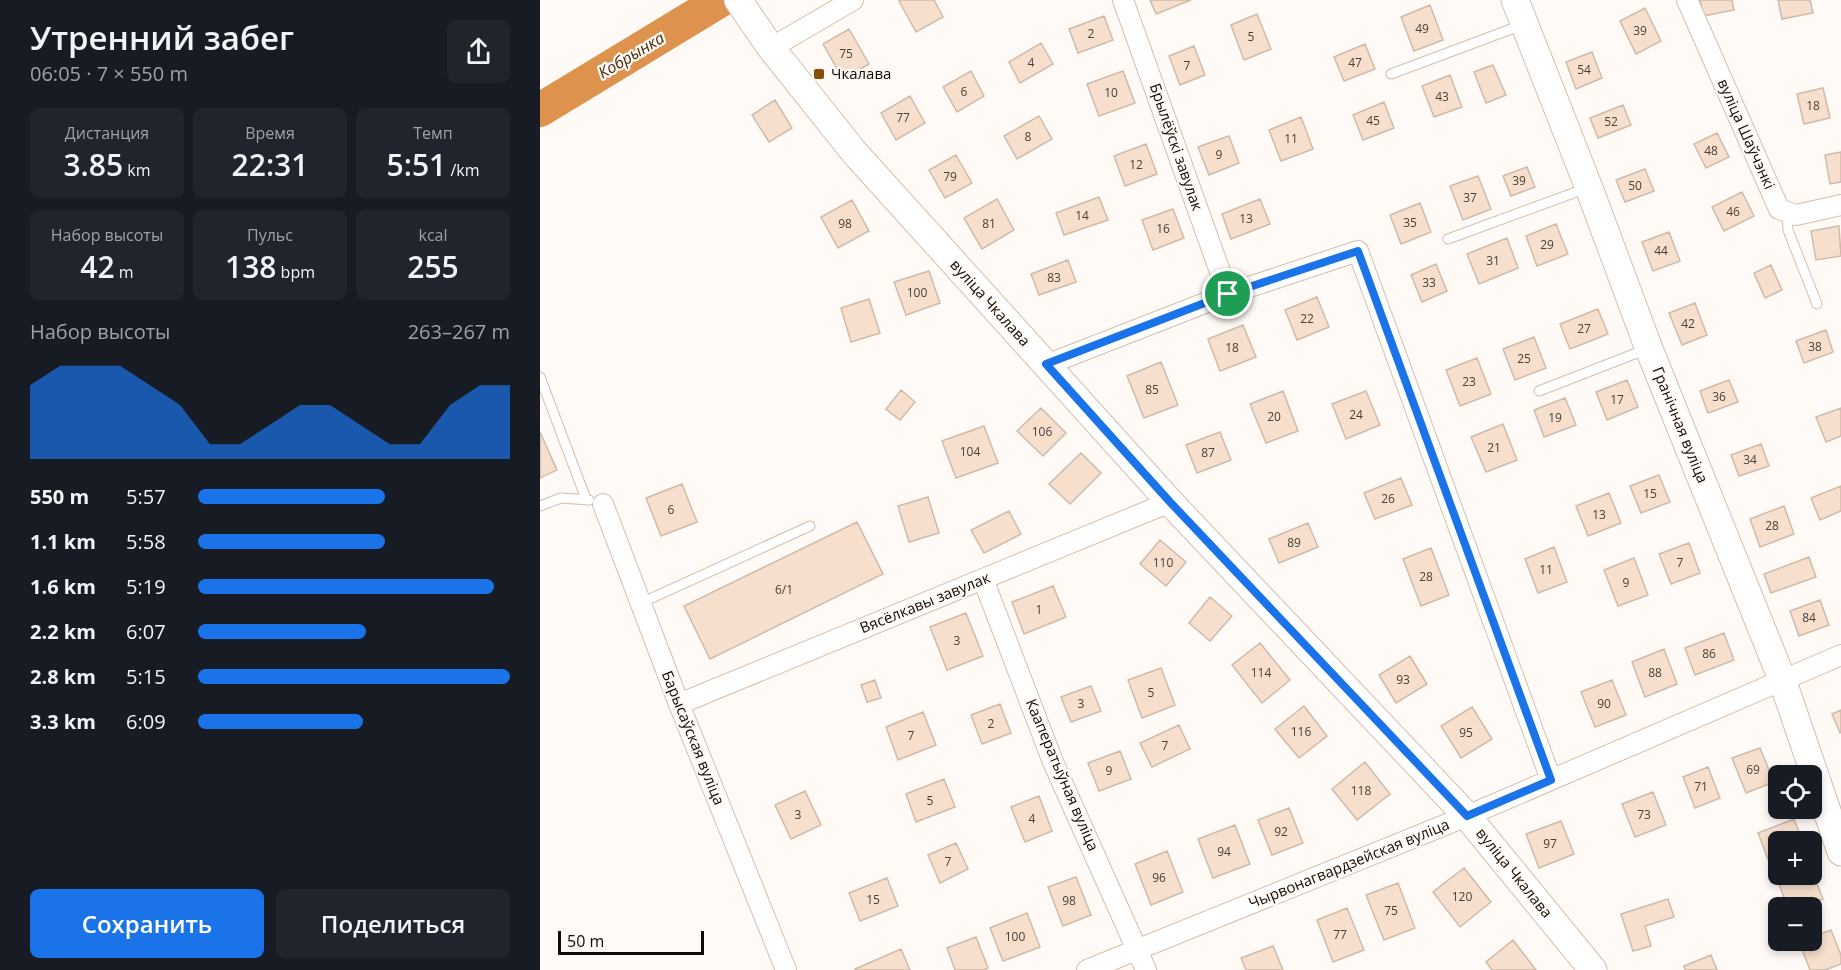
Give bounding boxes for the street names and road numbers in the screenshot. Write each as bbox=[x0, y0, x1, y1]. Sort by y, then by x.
street label: вуліца Шаўчэнкі bbox=[1714, 75, 1780, 192]
street label: Брылёўскі завулак bbox=[1146, 80, 1208, 213]
street label: вуліца Чкалава bbox=[946, 255, 1035, 350]
street label: Гранічная вуліца bbox=[1648, 363, 1713, 486]
street label: Вясёлкавы завулак bbox=[857, 567, 993, 637]
street label: Барысаўская вуліца bbox=[658, 668, 730, 808]
street label: Кааператыўная вуліца bbox=[1022, 695, 1104, 854]
street label: Чырвонагвардзейская вуліца bbox=[1245, 814, 1452, 913]
street label: вуліца Чкалава bbox=[1472, 823, 1557, 922]

